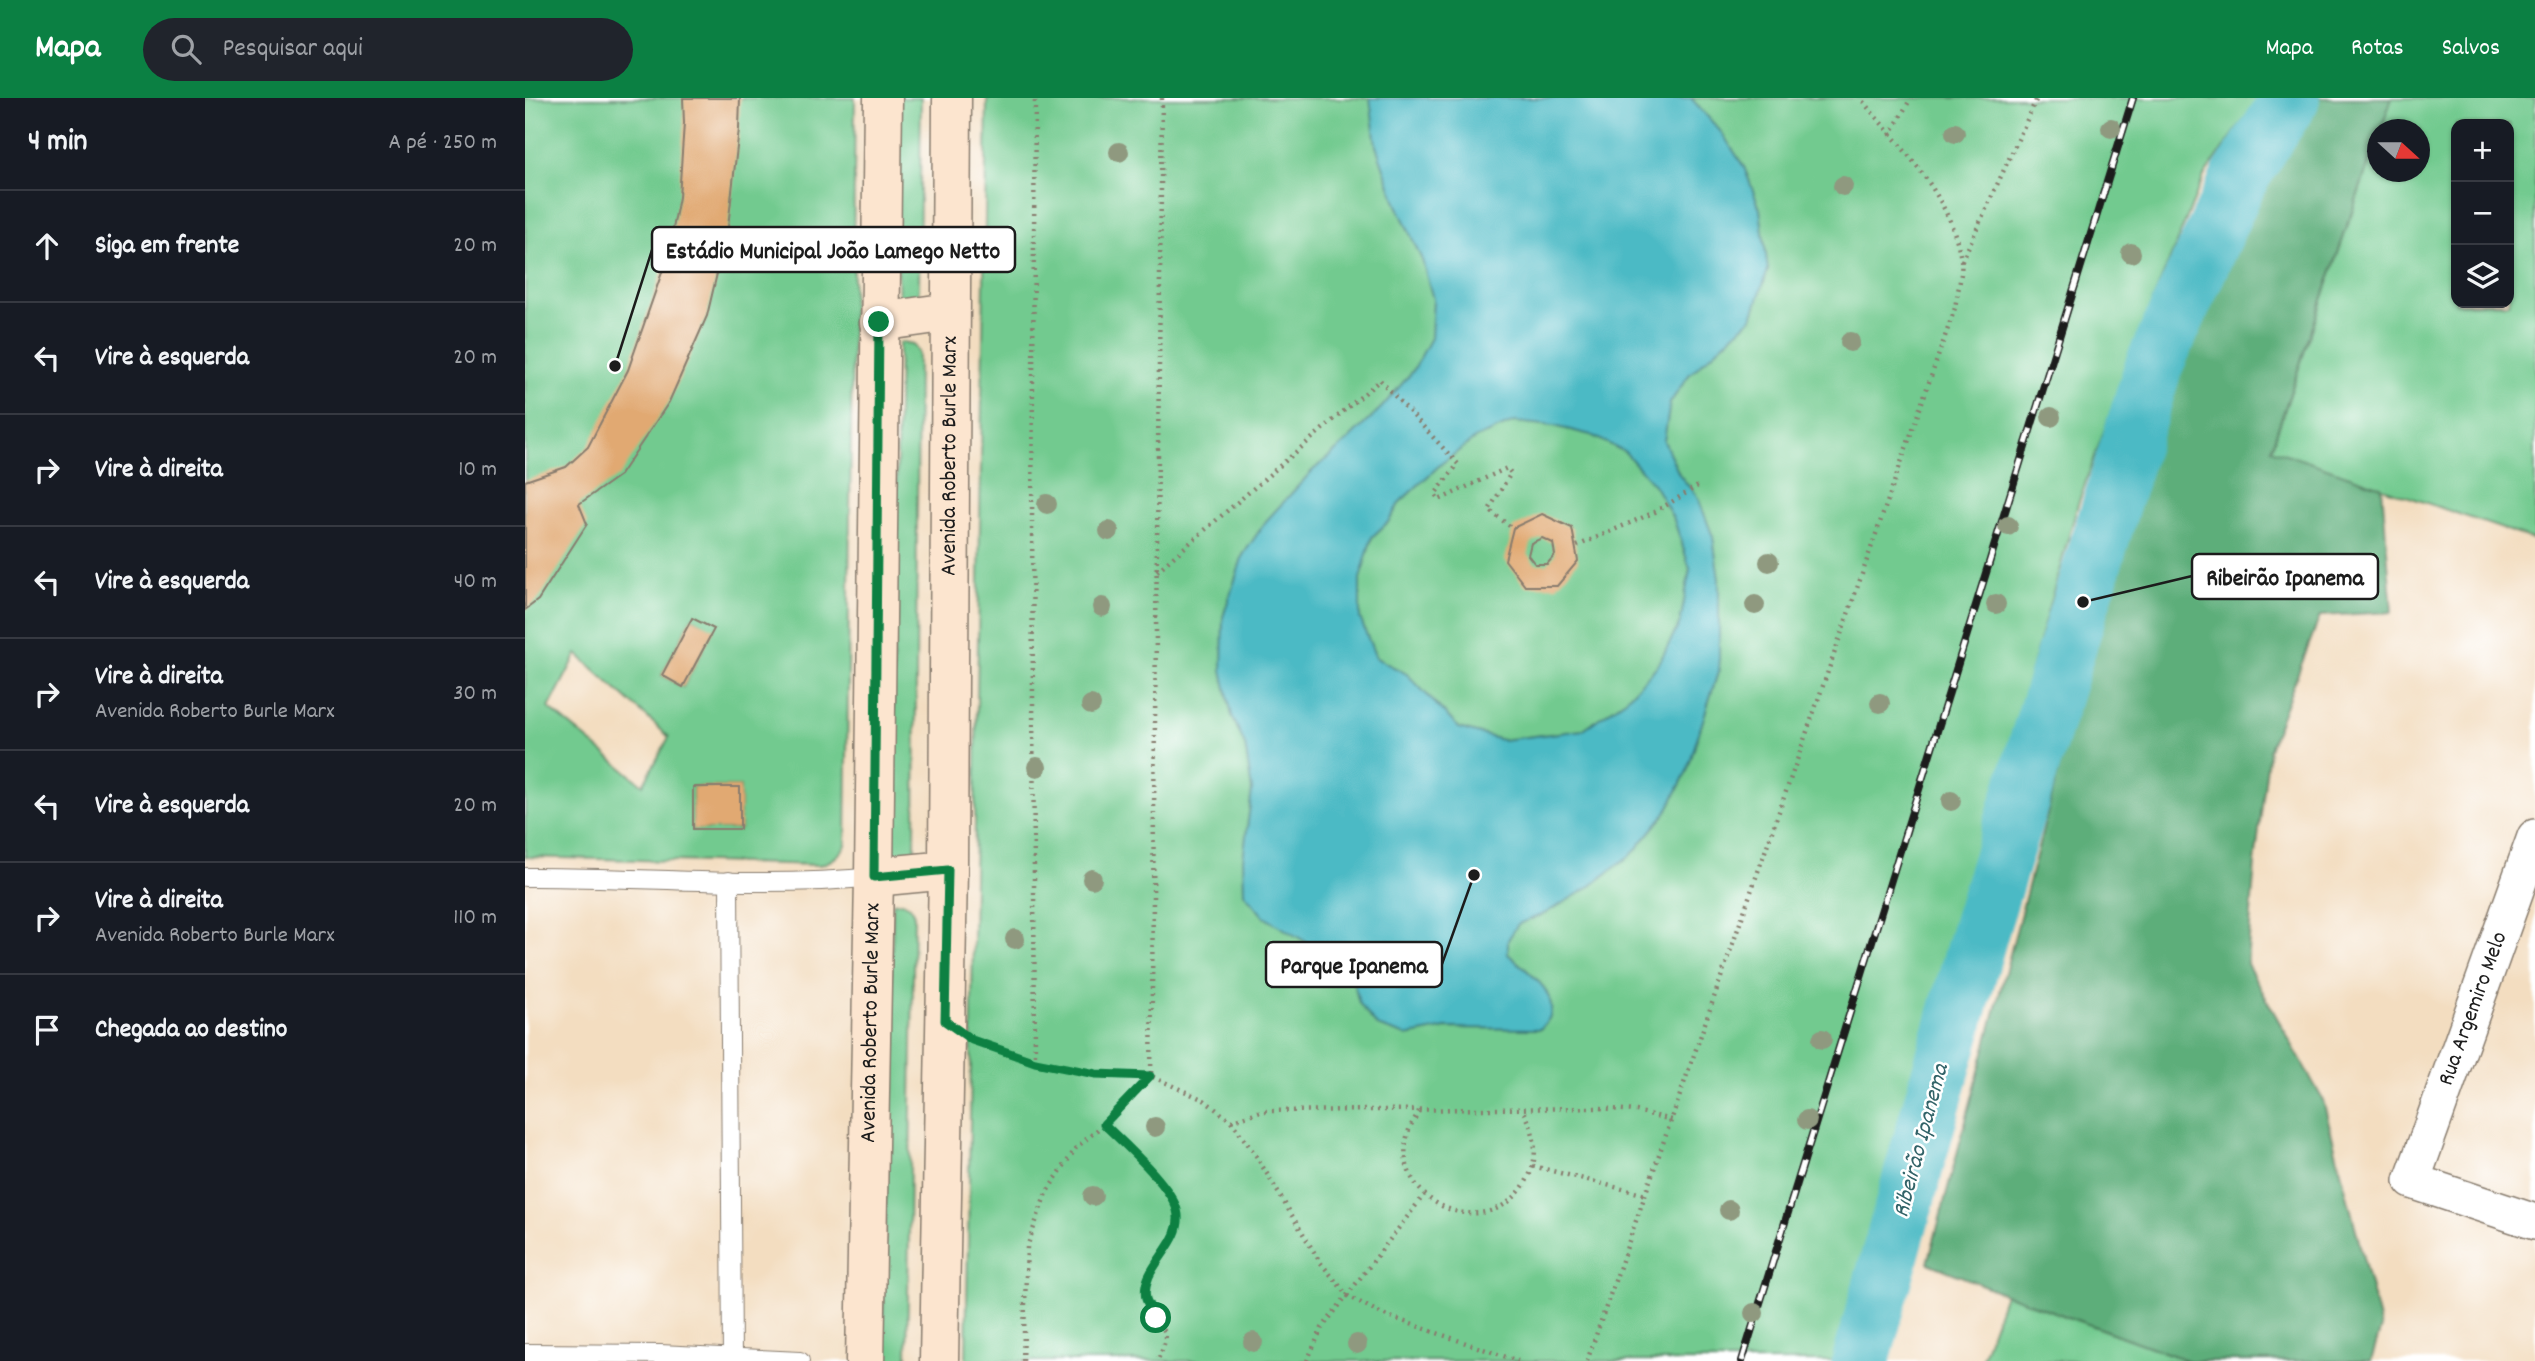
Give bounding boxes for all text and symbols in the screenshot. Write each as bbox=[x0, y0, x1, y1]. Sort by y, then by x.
search box bbox=[143, 18, 633, 81]
text: Mapa bbox=[35, 26, 101, 73]
icon: search bbox=[167, 30, 205, 68]
text: Pesquisar aqui bbox=[223, 31, 363, 68]
text: Mapa bbox=[2265, 32, 2313, 66]
text: Rotas bbox=[2351, 32, 2404, 66]
text: Salvos bbox=[2442, 32, 2500, 66]
north arrow bbox=[2367, 119, 2430, 182]
map controls bbox=[2451, 119, 2514, 308]
button: + bbox=[2451, 119, 2514, 182]
text: 4 min bbox=[28, 122, 87, 165]
text: A pé · 250 m bbox=[389, 127, 497, 160]
button: − bbox=[2451, 182, 2514, 245]
icon: ahead bbox=[28, 227, 66, 265]
callout: Estádio Municipal João Lamego Netto bbox=[652, 227, 1015, 272]
text: Siga em frente bbox=[95, 228, 239, 265]
text: 20 m bbox=[453, 230, 497, 263]
text: Estádio Municipal João Lamego Netto bbox=[666, 236, 1000, 270]
button: layers bbox=[2451, 245, 2514, 308]
route end bbox=[863, 306, 894, 337]
street label: Avenida Roberto Burle Marx bbox=[933, 336, 967, 576]
icon: left bbox=[28, 339, 66, 377]
text: Vire à esquerda bbox=[95, 340, 249, 377]
text: 20 m bbox=[453, 342, 497, 375]
icon: right bbox=[28, 451, 66, 489]
text: Vire à direita bbox=[95, 452, 223, 489]
text: 10 m bbox=[458, 454, 497, 487]
callout: Ribeirão Ipanema bbox=[2192, 554, 2378, 599]
icon: left bbox=[28, 563, 66, 601]
text: Ribeirão Ipanema bbox=[2206, 563, 2365, 597]
text: Vire à esquerda bbox=[95, 564, 249, 601]
text: 40 m bbox=[454, 566, 497, 599]
text: Vire à direita bbox=[95, 659, 223, 696]
icon: right bbox=[28, 675, 66, 713]
text: 30 m bbox=[453, 678, 497, 711]
text: Avenida Roberto Burle Marx bbox=[95, 696, 335, 729]
icon: left bbox=[28, 787, 66, 825]
text: Vire à esquerda bbox=[95, 788, 249, 825]
text: 20 m bbox=[453, 790, 497, 823]
text: Vire à direita bbox=[95, 883, 223, 920]
icon: right bbox=[28, 899, 66, 937]
text: 110 m bbox=[453, 902, 497, 935]
street label: Avenida Roberto Burle Marx bbox=[853, 902, 890, 1143]
text: Avenida Roberto Burle Marx bbox=[95, 920, 335, 953]
street label: Rua Argemiro Melo bbox=[2431, 927, 2517, 1091]
callout: Parque Ipanema bbox=[1266, 942, 1442, 987]
text: Parque Ipanema bbox=[1280, 951, 1428, 985]
icon: arrive bbox=[28, 1011, 66, 1049]
text: Chegada ao destino bbox=[95, 1012, 287, 1049]
water label: Ribeirão Ipanema bbox=[1885, 1059, 1959, 1222]
route start bbox=[1140, 1302, 1171, 1333]

